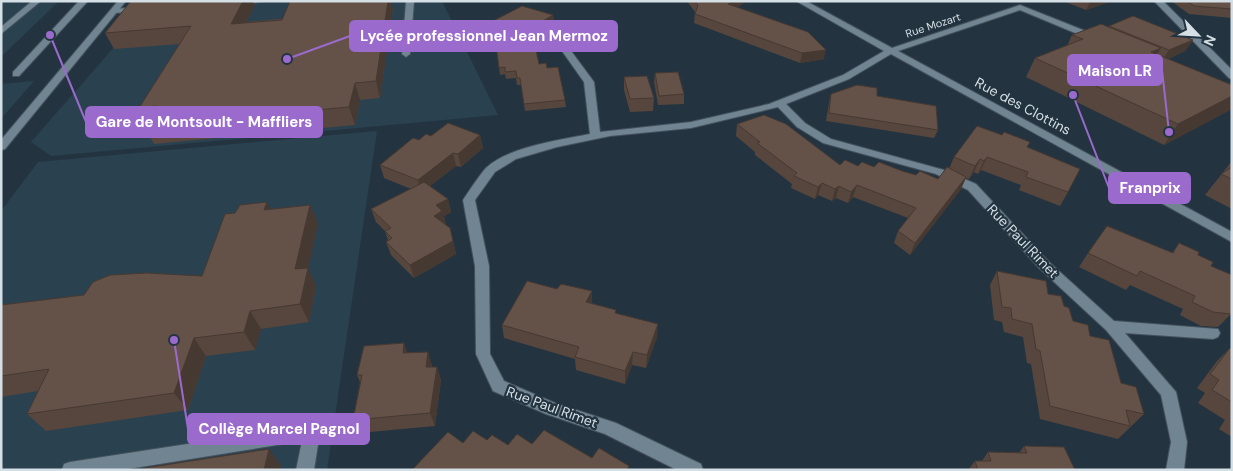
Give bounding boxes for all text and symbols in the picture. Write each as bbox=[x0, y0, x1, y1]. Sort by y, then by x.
street label: Rue Mozart bbox=[904, 10, 962, 40]
north arrow bbox=[1173, 10, 1223, 60]
callout: Lycée professionnel Jean Mermoz bbox=[350, 21, 617, 51]
text: Lycée professionnel Jean Mermoz bbox=[360, 26, 608, 46]
text: N bbox=[1199, 32, 1220, 49]
callout: Maison LR bbox=[1068, 55, 1162, 85]
text: Maison LR bbox=[1078, 61, 1152, 81]
street label: Rue des Clottins bbox=[972, 73, 1074, 139]
callout: Gare de Montsoult - Maffliers bbox=[86, 107, 322, 137]
text: Gare de Montsoult - Maffliers bbox=[96, 112, 312, 132]
callout: Franprix bbox=[1109, 173, 1190, 203]
text: Franprix bbox=[1119, 178, 1181, 198]
street label: Rue Paul Rimet bbox=[983, 200, 1063, 282]
street label: Rue Paul Rimet bbox=[504, 382, 600, 432]
callout: Collège Marcel Pagnol bbox=[188, 414, 369, 444]
text: Collège Marcel Pagnol bbox=[199, 419, 359, 439]

